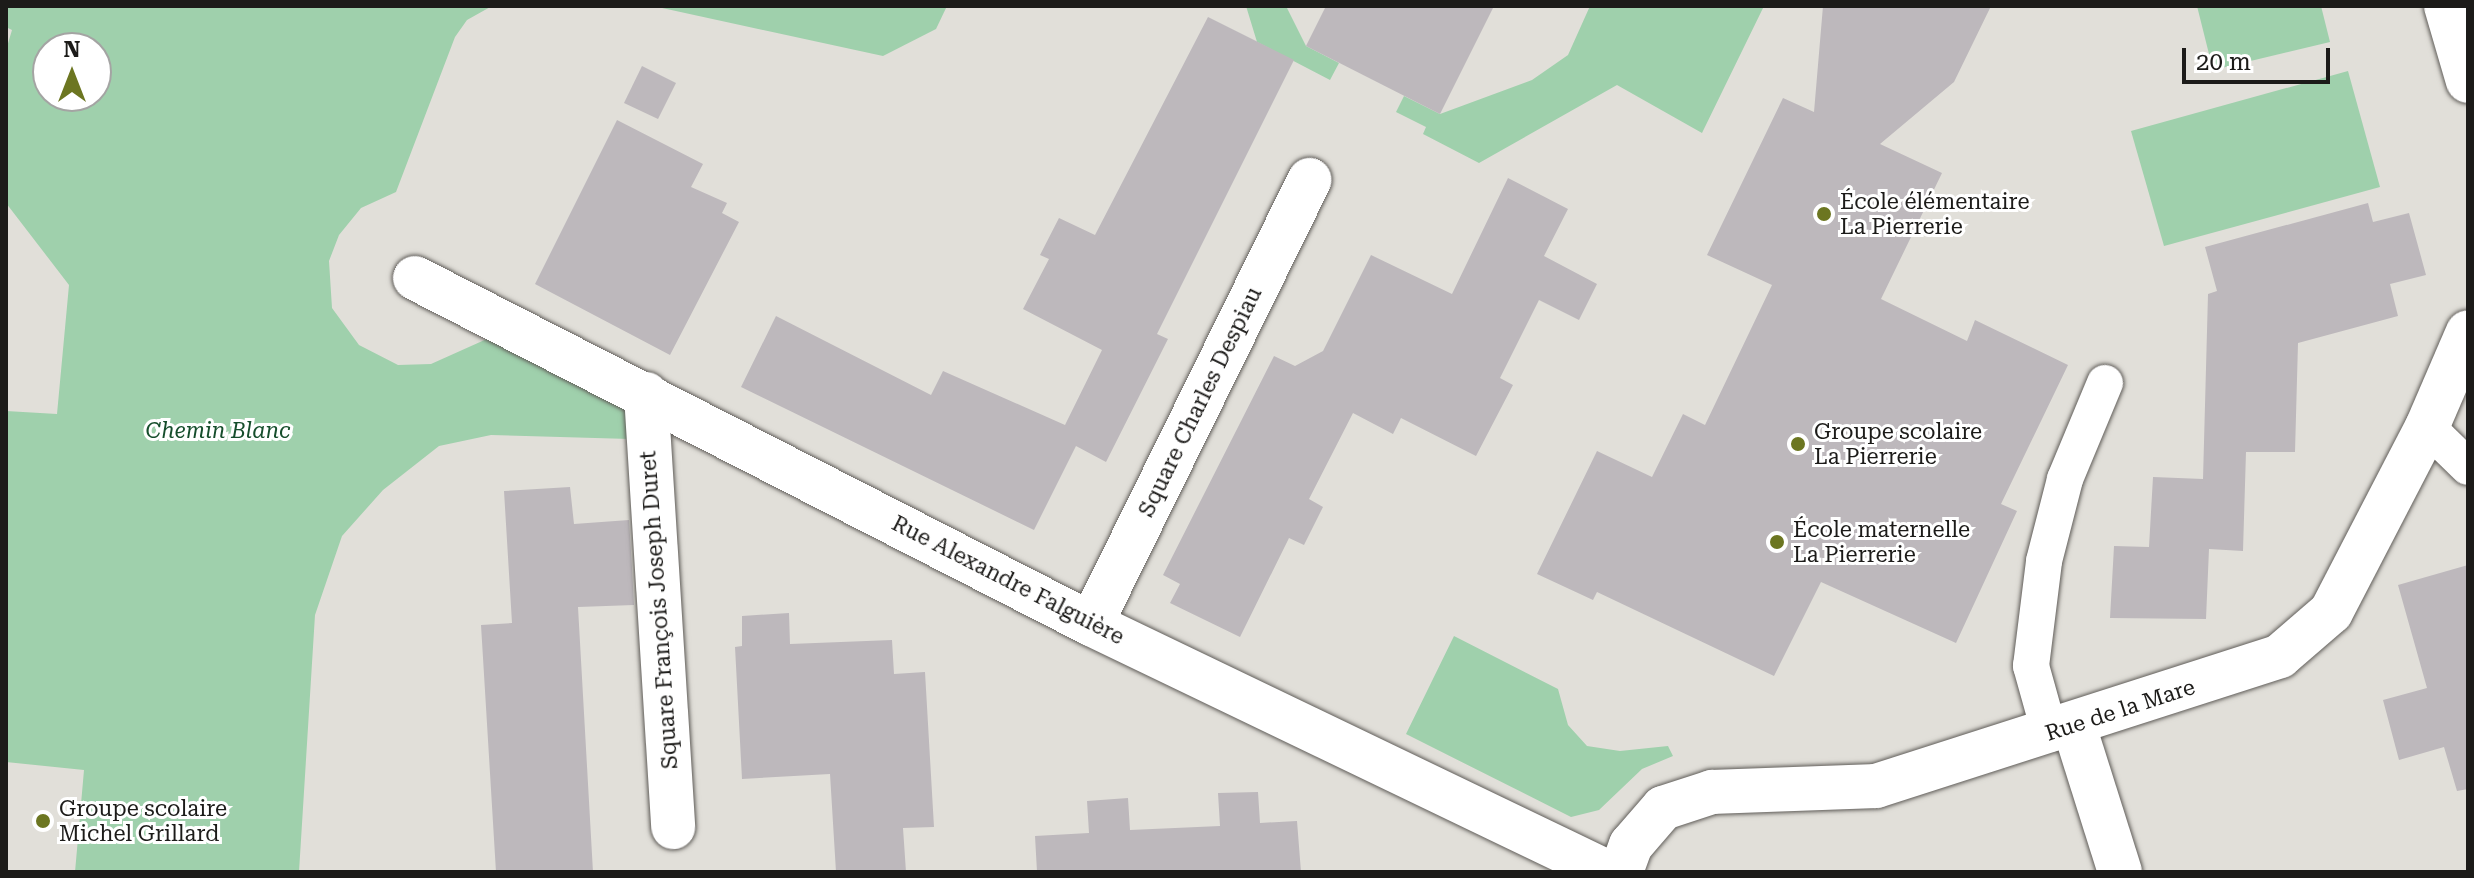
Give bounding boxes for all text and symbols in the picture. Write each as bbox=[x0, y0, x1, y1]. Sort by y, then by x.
north arrow bbox=[32, 32, 112, 112]
scale bar bbox=[2186, 32, 2334, 82]
text: N bbox=[64, 37, 80, 62]
text: 20 m bbox=[2196, 48, 2251, 76]
place label: École élémentaire La Pierrerie bbox=[1840, 188, 2029, 240]
marker: École élémentaire La Pierrerie bbox=[1815, 205, 1833, 223]
street label: Square Charles Despiau bbox=[1133, 283, 1267, 521]
park label: Chemin Blanc bbox=[145, 418, 291, 444]
place label: Groupe scolaire La Pierrerie bbox=[1814, 418, 1982, 470]
marker: Groupe scolaire La Pierrerie bbox=[1789, 435, 1807, 453]
street label: Square François Joseph Duret bbox=[635, 450, 683, 770]
street label: Rue Alexandre Falguière bbox=[888, 510, 1128, 650]
place label: École maternelle La Pierrerie bbox=[1793, 516, 1970, 568]
marker: École maternelle La Pierrerie bbox=[1768, 533, 1786, 551]
street label: Rue de la Mare bbox=[2042, 673, 2198, 747]
place label: Groupe scolaire Michel Grillard bbox=[59, 795, 227, 846]
marker: Groupe scolaire Michel Grillard bbox=[34, 812, 52, 830]

